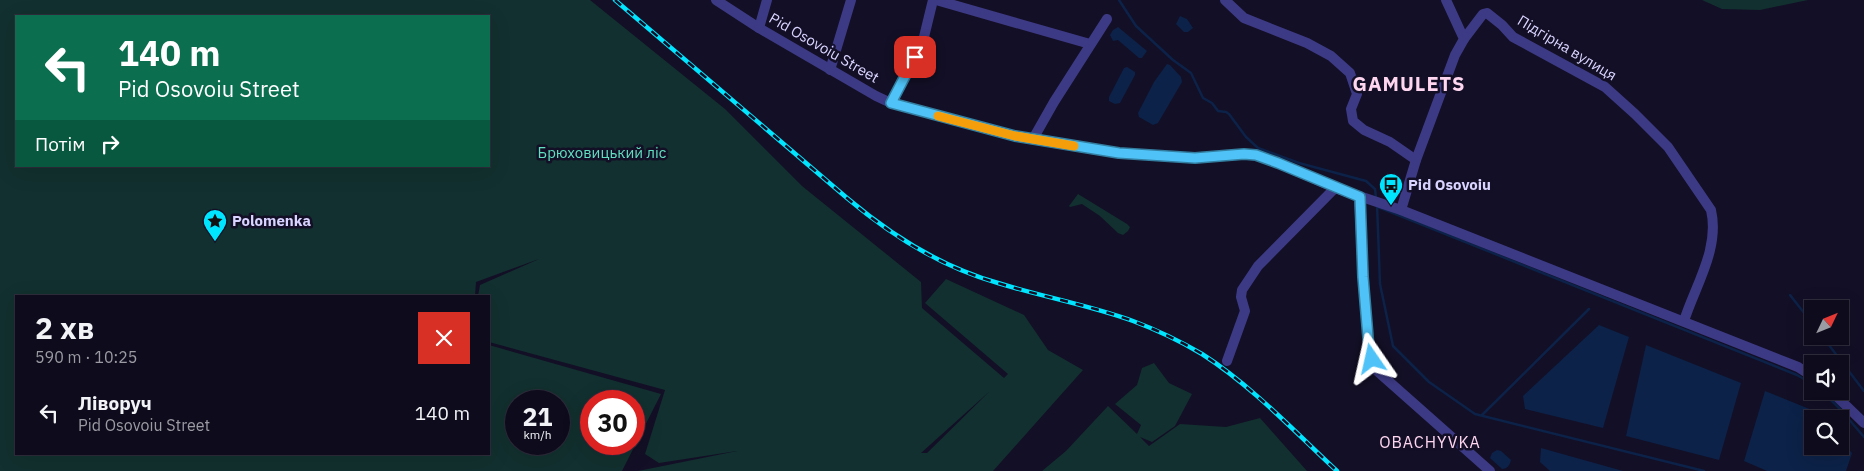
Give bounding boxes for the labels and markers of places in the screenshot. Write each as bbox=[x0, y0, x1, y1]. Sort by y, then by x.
pin bbox=[894, 36, 936, 78]
bus stop icon: Pid Osovoiu bbox=[1378, 172, 1404, 206]
place label: Pid Osovoiu bbox=[1408, 175, 1491, 194]
place icon: Polomenka bbox=[202, 208, 228, 242]
place label: Polomenka bbox=[232, 211, 311, 230]

